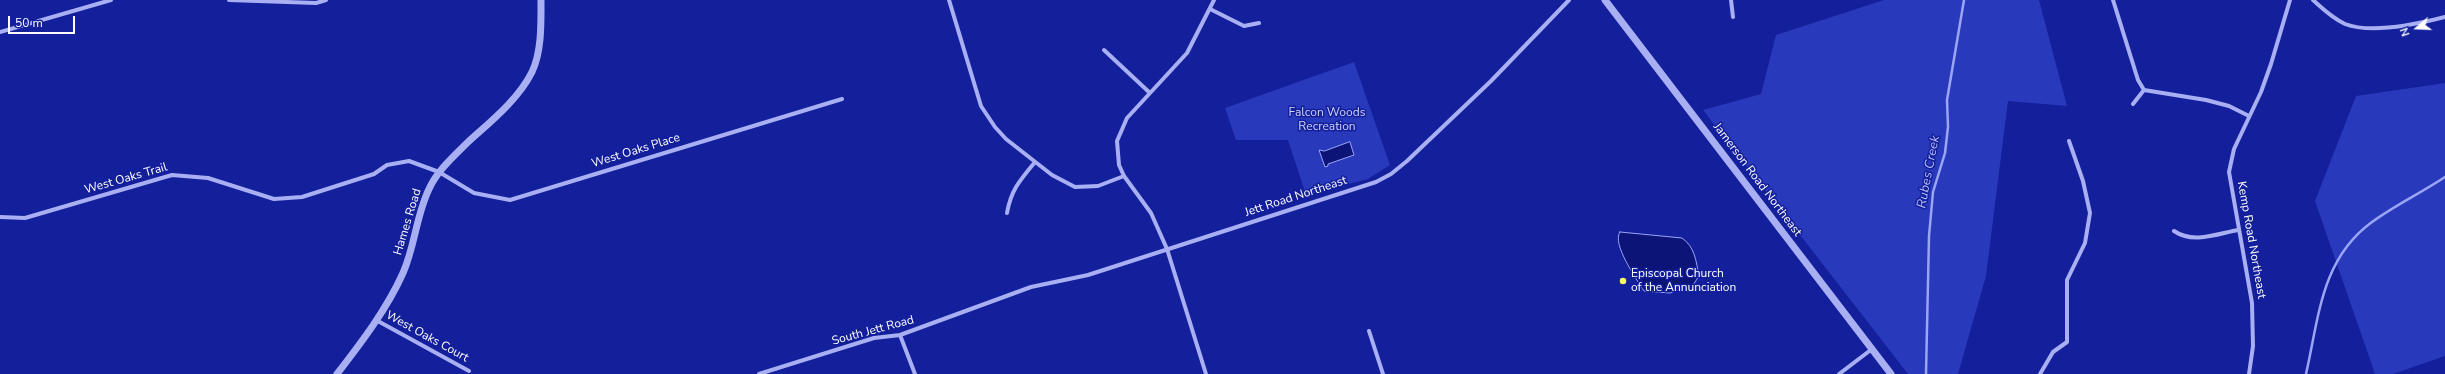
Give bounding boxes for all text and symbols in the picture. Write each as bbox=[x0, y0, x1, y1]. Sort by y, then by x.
scale bar bbox=[10, 8, 77, 34]
north arrow bbox=[2397, 8, 2437, 48]
text: 50 m bbox=[15, 15, 43, 31]
text: N bbox=[2397, 26, 2414, 38]
park label: Falcon Woods Recreation bbox=[1289, 106, 1365, 134]
street label: Jamerson Road Northeast bbox=[1710, 120, 1804, 240]
street label: West Oaks Place bbox=[590, 131, 682, 171]
water label: Rubes Creek bbox=[1914, 134, 1944, 210]
street label: West Oaks Trail bbox=[83, 160, 169, 198]
street label: Jett Road Northeast bbox=[1243, 174, 1349, 220]
street label: Kemp Road Northeast bbox=[2234, 180, 2268, 300]
street label: Hames Road bbox=[391, 187, 425, 257]
place label: Episcopal Church of the Annunciation bbox=[1631, 267, 1736, 295]
marker: Episcopal Church of the Annunciation bbox=[1618, 276, 1628, 286]
street label: West Oaks Court bbox=[383, 308, 471, 366]
street label: South Jett Road bbox=[830, 313, 916, 349]

